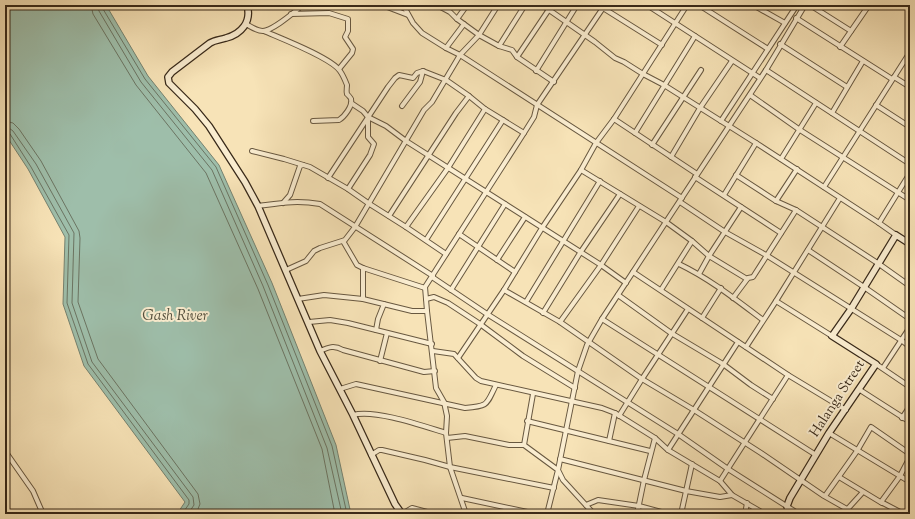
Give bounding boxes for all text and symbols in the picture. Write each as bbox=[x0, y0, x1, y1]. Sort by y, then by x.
water label: Gash River bbox=[142, 306, 208, 327]
street label: Halanga Street bbox=[806, 356, 871, 442]

